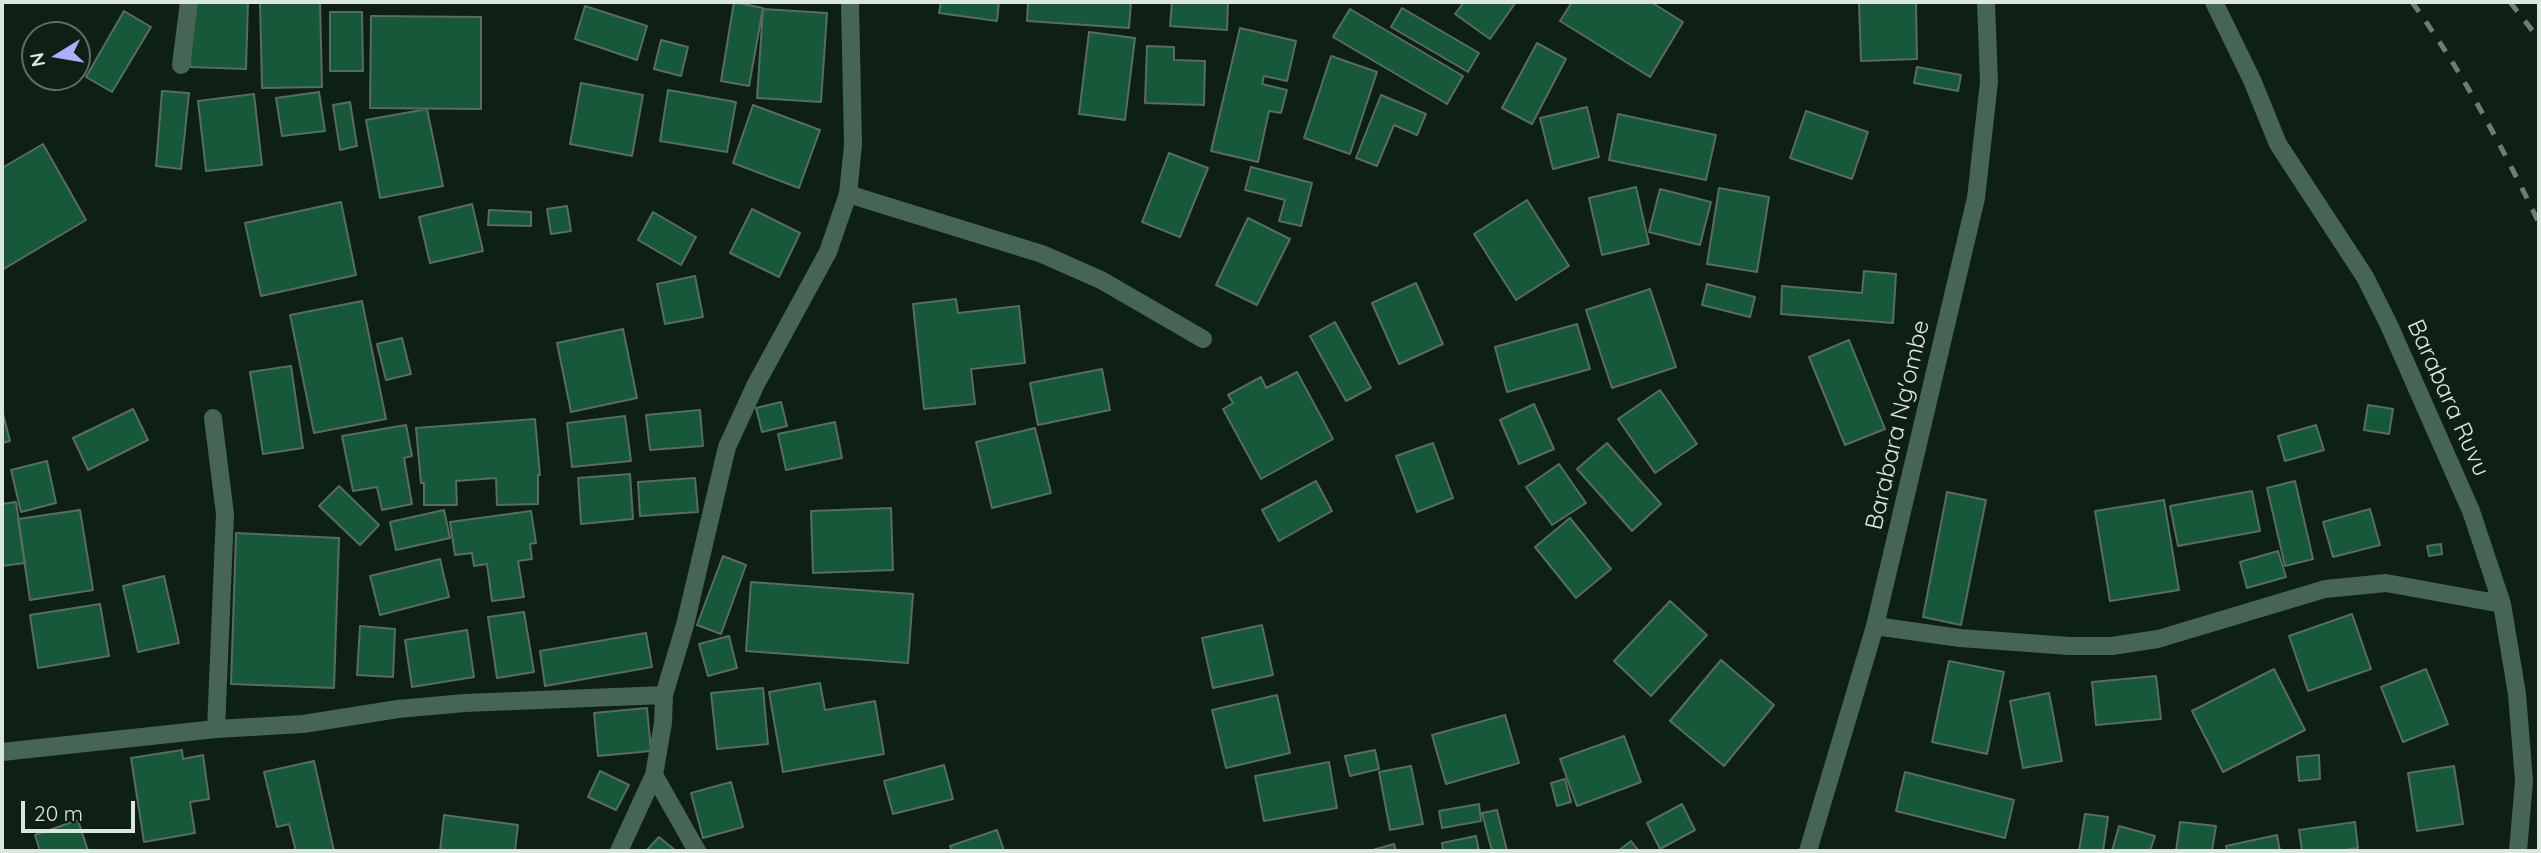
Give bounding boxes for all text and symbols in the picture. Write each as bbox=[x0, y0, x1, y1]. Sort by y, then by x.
north arrow bbox=[21, 21, 91, 91]
text: N bbox=[24, 50, 50, 69]
street label: Barabara Ruvu bbox=[2401, 315, 2495, 481]
street label: Barabara Ng'ombe bbox=[1860, 317, 1936, 533]
scale bar bbox=[24, 786, 138, 830]
text: 20 m bbox=[34, 800, 83, 826]

